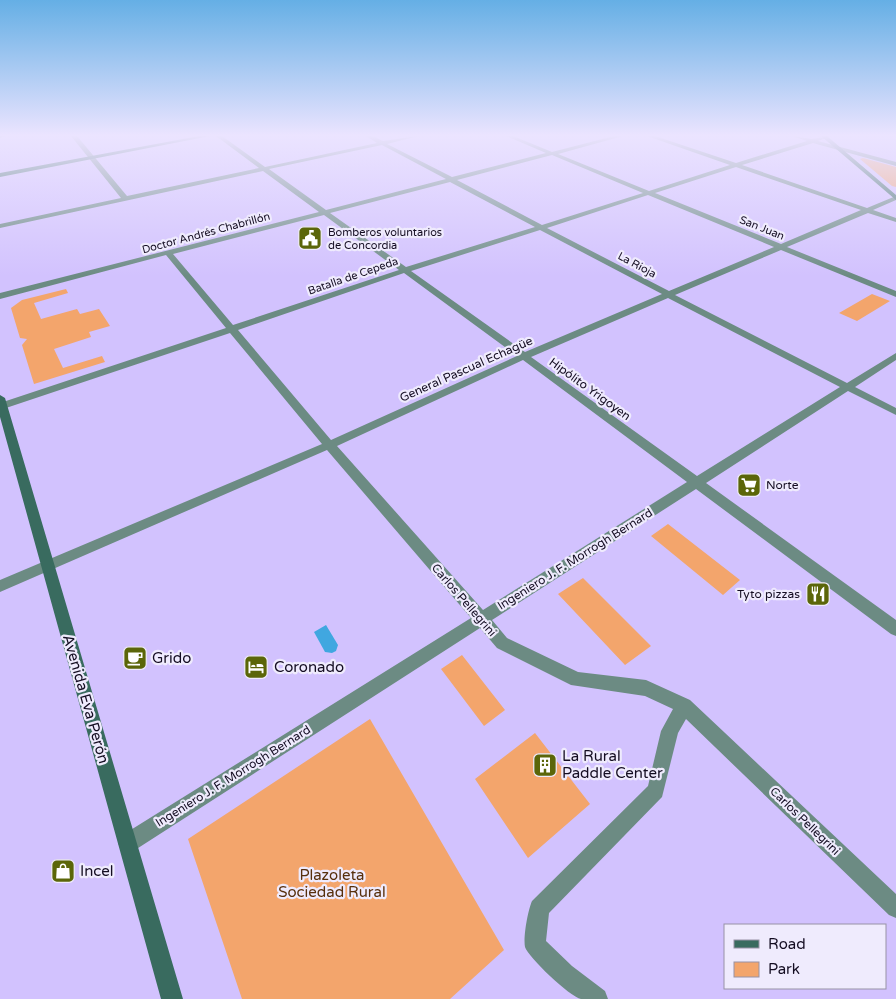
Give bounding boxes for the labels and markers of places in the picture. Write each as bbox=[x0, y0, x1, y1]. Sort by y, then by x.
public building icon: Bomberos voluntarios de Concordia bbox=[297, 225, 323, 251]
place label: Bomberos voluntarios de Concordia bbox=[328, 226, 442, 252]
supermarket icon: Norte bbox=[736, 472, 762, 498]
place label: Norte bbox=[766, 478, 799, 492]
restaurant icon: Tyto pizzas bbox=[805, 581, 831, 607]
place label: Tyto pizzas bbox=[737, 587, 800, 601]
cafe icon: Grido bbox=[122, 645, 148, 671]
place label: Grido bbox=[152, 649, 191, 667]
hotel icon: Coronado bbox=[243, 654, 269, 680]
place label: Coronado bbox=[274, 658, 344, 676]
place label: La Rural Paddle Center bbox=[562, 747, 663, 782]
building icon: La Rural Paddle Center bbox=[532, 752, 558, 778]
shop icon: Incel bbox=[50, 858, 76, 884]
place label: Incel bbox=[80, 862, 113, 880]

